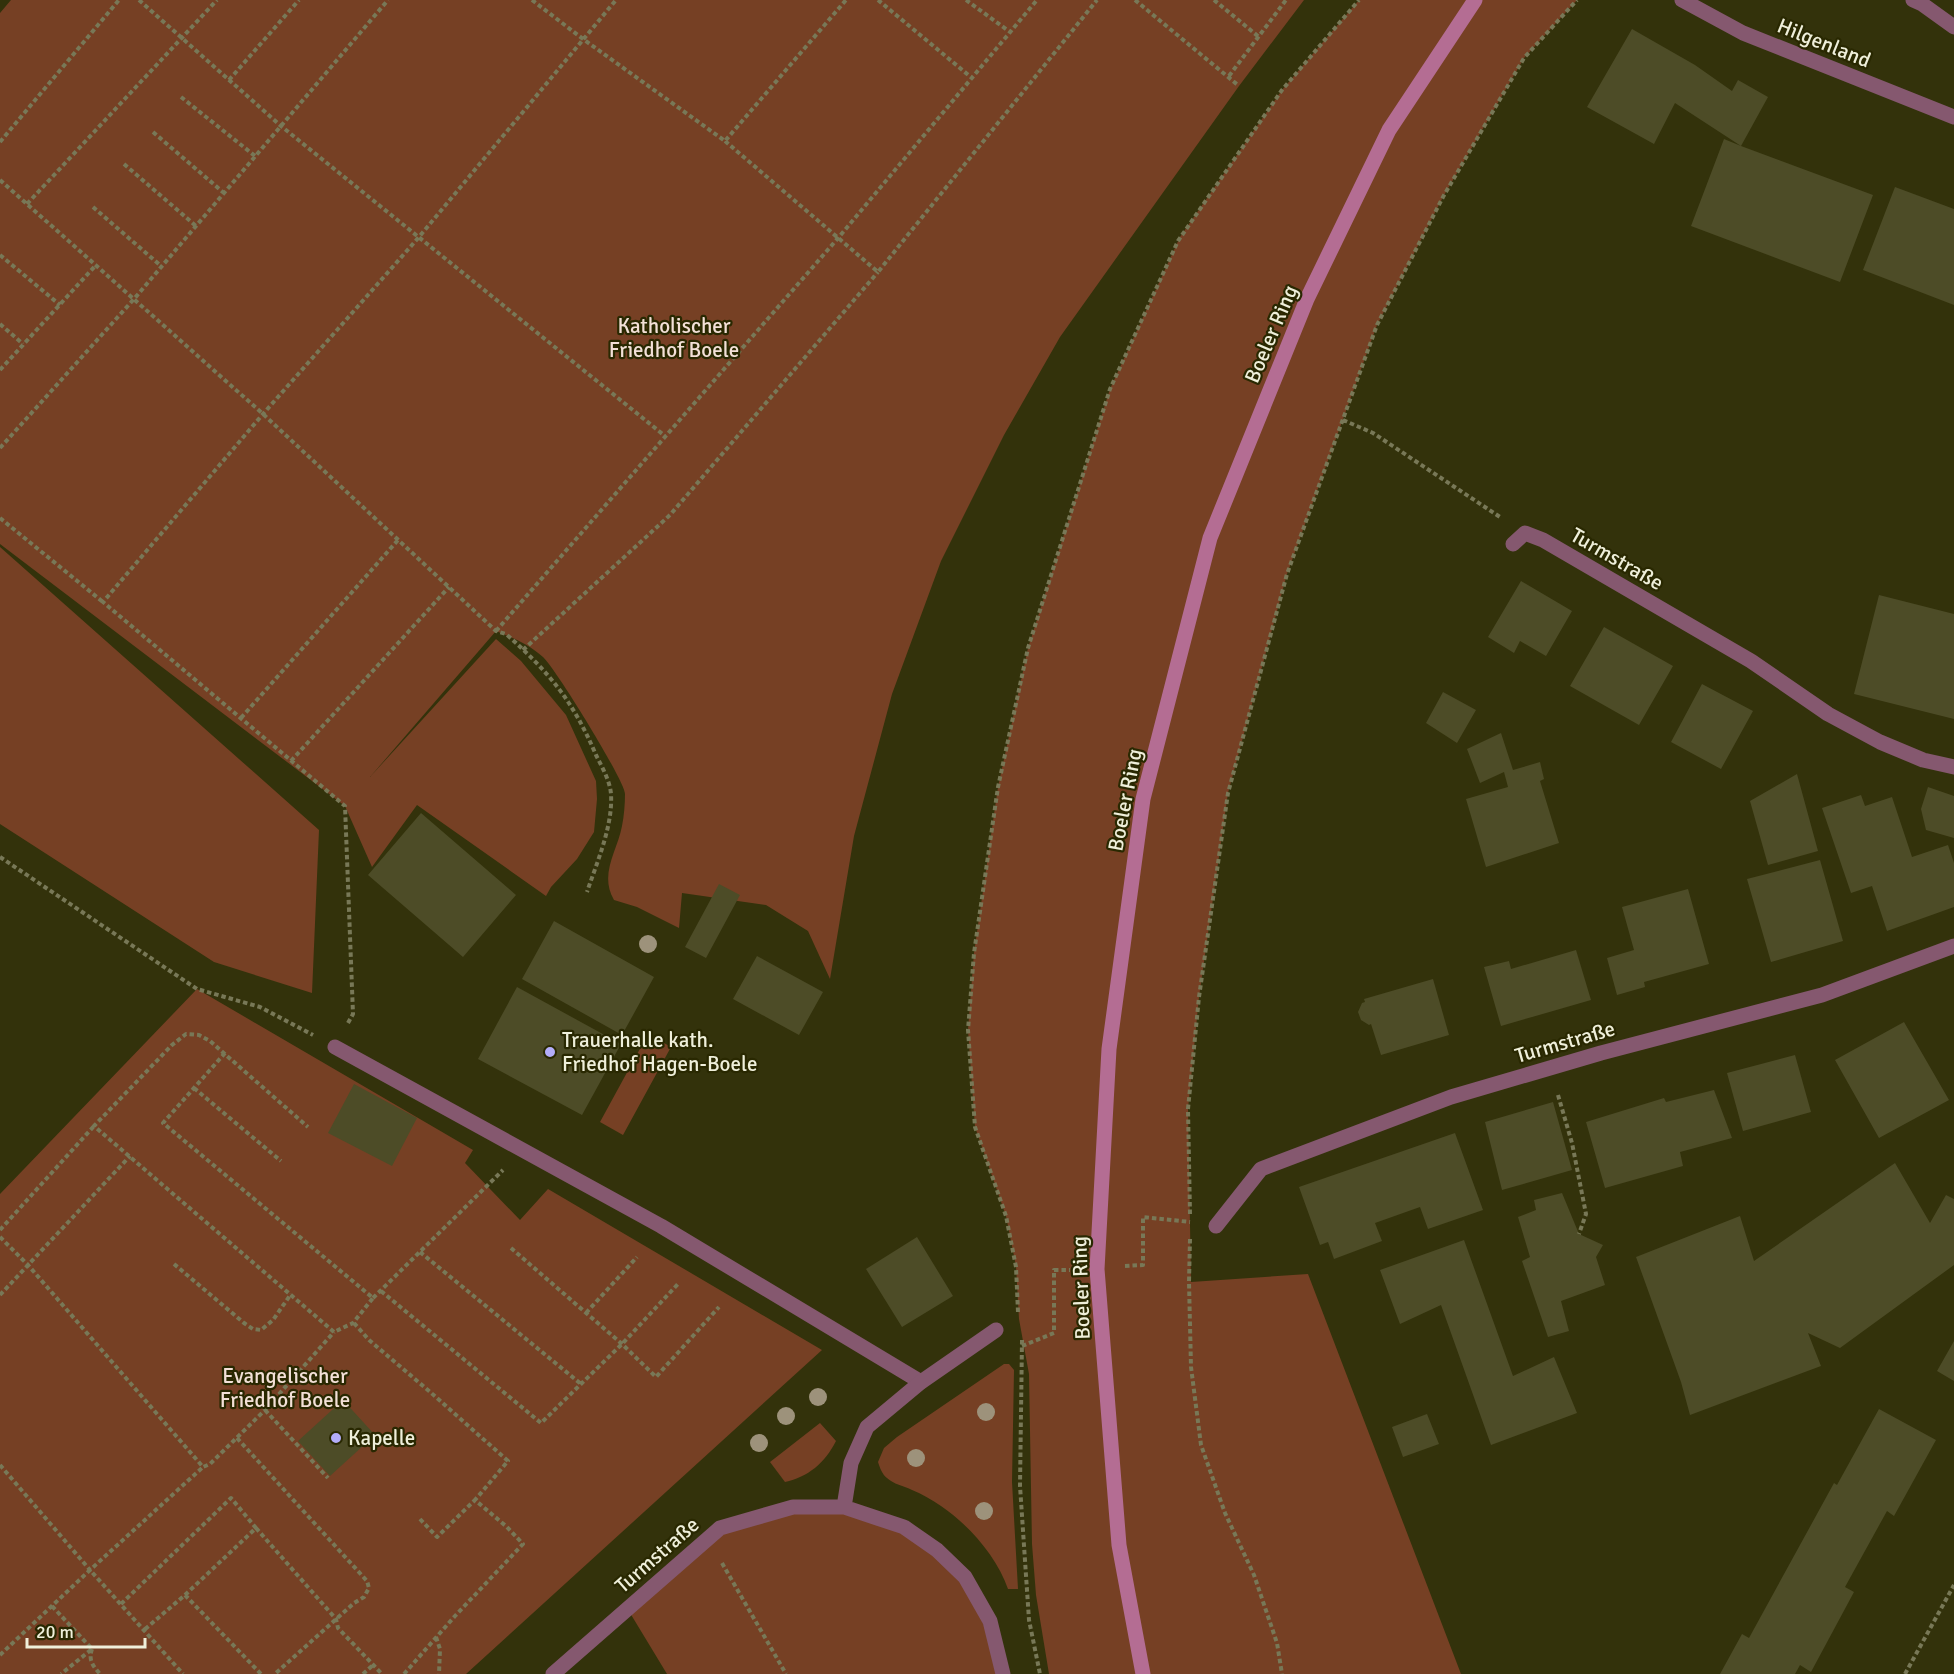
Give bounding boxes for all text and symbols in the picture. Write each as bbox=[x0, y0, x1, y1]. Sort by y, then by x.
street label: Hilgenland bbox=[1774, 13, 1874, 73]
street label: Boeler Ring bbox=[1239, 281, 1303, 387]
park label: Katholischer Friedhof Boele bbox=[609, 313, 739, 363]
street label: Turmstraße bbox=[1566, 522, 1668, 596]
street label: Boeler Ring bbox=[1102, 747, 1148, 853]
street label: Turmstraße bbox=[1512, 1015, 1618, 1069]
place label: Trauerhalle kath. Friedhof Hagen-Boele bbox=[562, 1027, 758, 1077]
marker: Trauerhalle kath. Friedhof Hagen-Boele bbox=[543, 1045, 557, 1059]
street label: Boeler Ring bbox=[1066, 1236, 1096, 1340]
park label: Evangelischer Friedhof Boele bbox=[220, 1363, 350, 1413]
place label: Kapelle bbox=[348, 1425, 415, 1451]
marker: Kapelle bbox=[329, 1431, 343, 1445]
street label: Turmstraße bbox=[610, 1511, 704, 1599]
scale bar bbox=[27, 1611, 146, 1649]
text: 20 m bbox=[36, 1621, 74, 1643]

